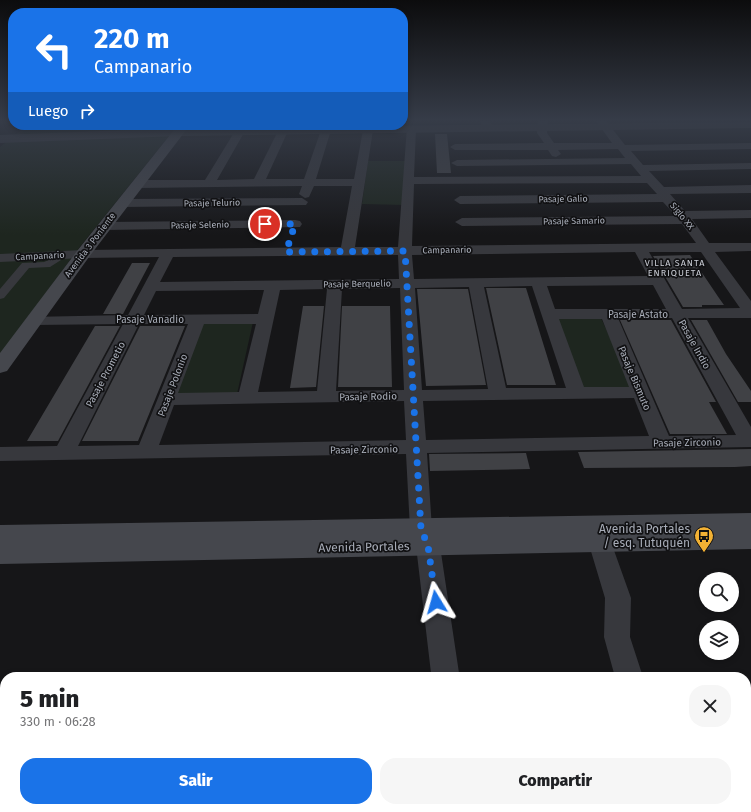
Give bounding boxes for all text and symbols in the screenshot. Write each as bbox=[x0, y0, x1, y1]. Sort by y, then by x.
text: 220 m bbox=[94, 22, 170, 55]
icon: left bbox=[28, 24, 80, 76]
text: Campanario bbox=[94, 56, 192, 78]
icon: right bbox=[76, 100, 98, 122]
text: Luego bbox=[28, 102, 68, 120]
street label: Pasaje Galio bbox=[538, 194, 588, 204]
street label: Pasaje Telurio bbox=[184, 198, 240, 208]
street label: Siglo XX bbox=[668, 200, 696, 232]
pin bbox=[248, 207, 282, 241]
street label: Avenida 3 Poniente bbox=[63, 211, 118, 279]
icon: arrive bbox=[254, 213, 276, 235]
street label: Pasaje Samario bbox=[543, 215, 605, 227]
street label: Pasaje Selenio bbox=[171, 219, 229, 231]
street label: Campanario bbox=[422, 245, 472, 255]
street label: Campanario bbox=[15, 250, 65, 262]
district label: VILLA SANTA ENRIQUETA bbox=[645, 258, 705, 278]
street label: Pasaje Berquelio bbox=[323, 278, 391, 290]
street label: Pasaje Astato bbox=[608, 309, 668, 321]
street label: Pasaje Vanadio bbox=[116, 314, 184, 326]
street label: Pasaje Indio bbox=[676, 318, 713, 372]
street label: Pasaje Prometio bbox=[84, 339, 128, 409]
street label: Pasaje Bismuto bbox=[615, 344, 653, 412]
street label: Pasaje Polonio bbox=[156, 352, 190, 418]
street label: Pasaje Rodio bbox=[339, 390, 397, 404]
street label: Pasaje Zirconio bbox=[653, 436, 721, 450]
street label: Pasaje Zirconio bbox=[330, 443, 398, 457]
place label: Avenida Portales / esq. Tutuquén bbox=[599, 522, 690, 550]
bus stop icon: Avenida Portales / esq. Tutuquén bbox=[693, 525, 715, 553]
street label: Avenida Portales bbox=[318, 539, 410, 555]
map controls bbox=[699, 572, 739, 660]
button: search bbox=[699, 572, 739, 612]
position arrow bbox=[415, 581, 457, 623]
button: layers bbox=[699, 620, 739, 660]
text: 5 min bbox=[20, 685, 79, 713]
button: close bbox=[689, 685, 731, 727]
text: 330 m · 06:28 bbox=[20, 714, 96, 729]
button: Salir bbox=[20, 758, 372, 804]
button: Compartir bbox=[380, 758, 731, 804]

